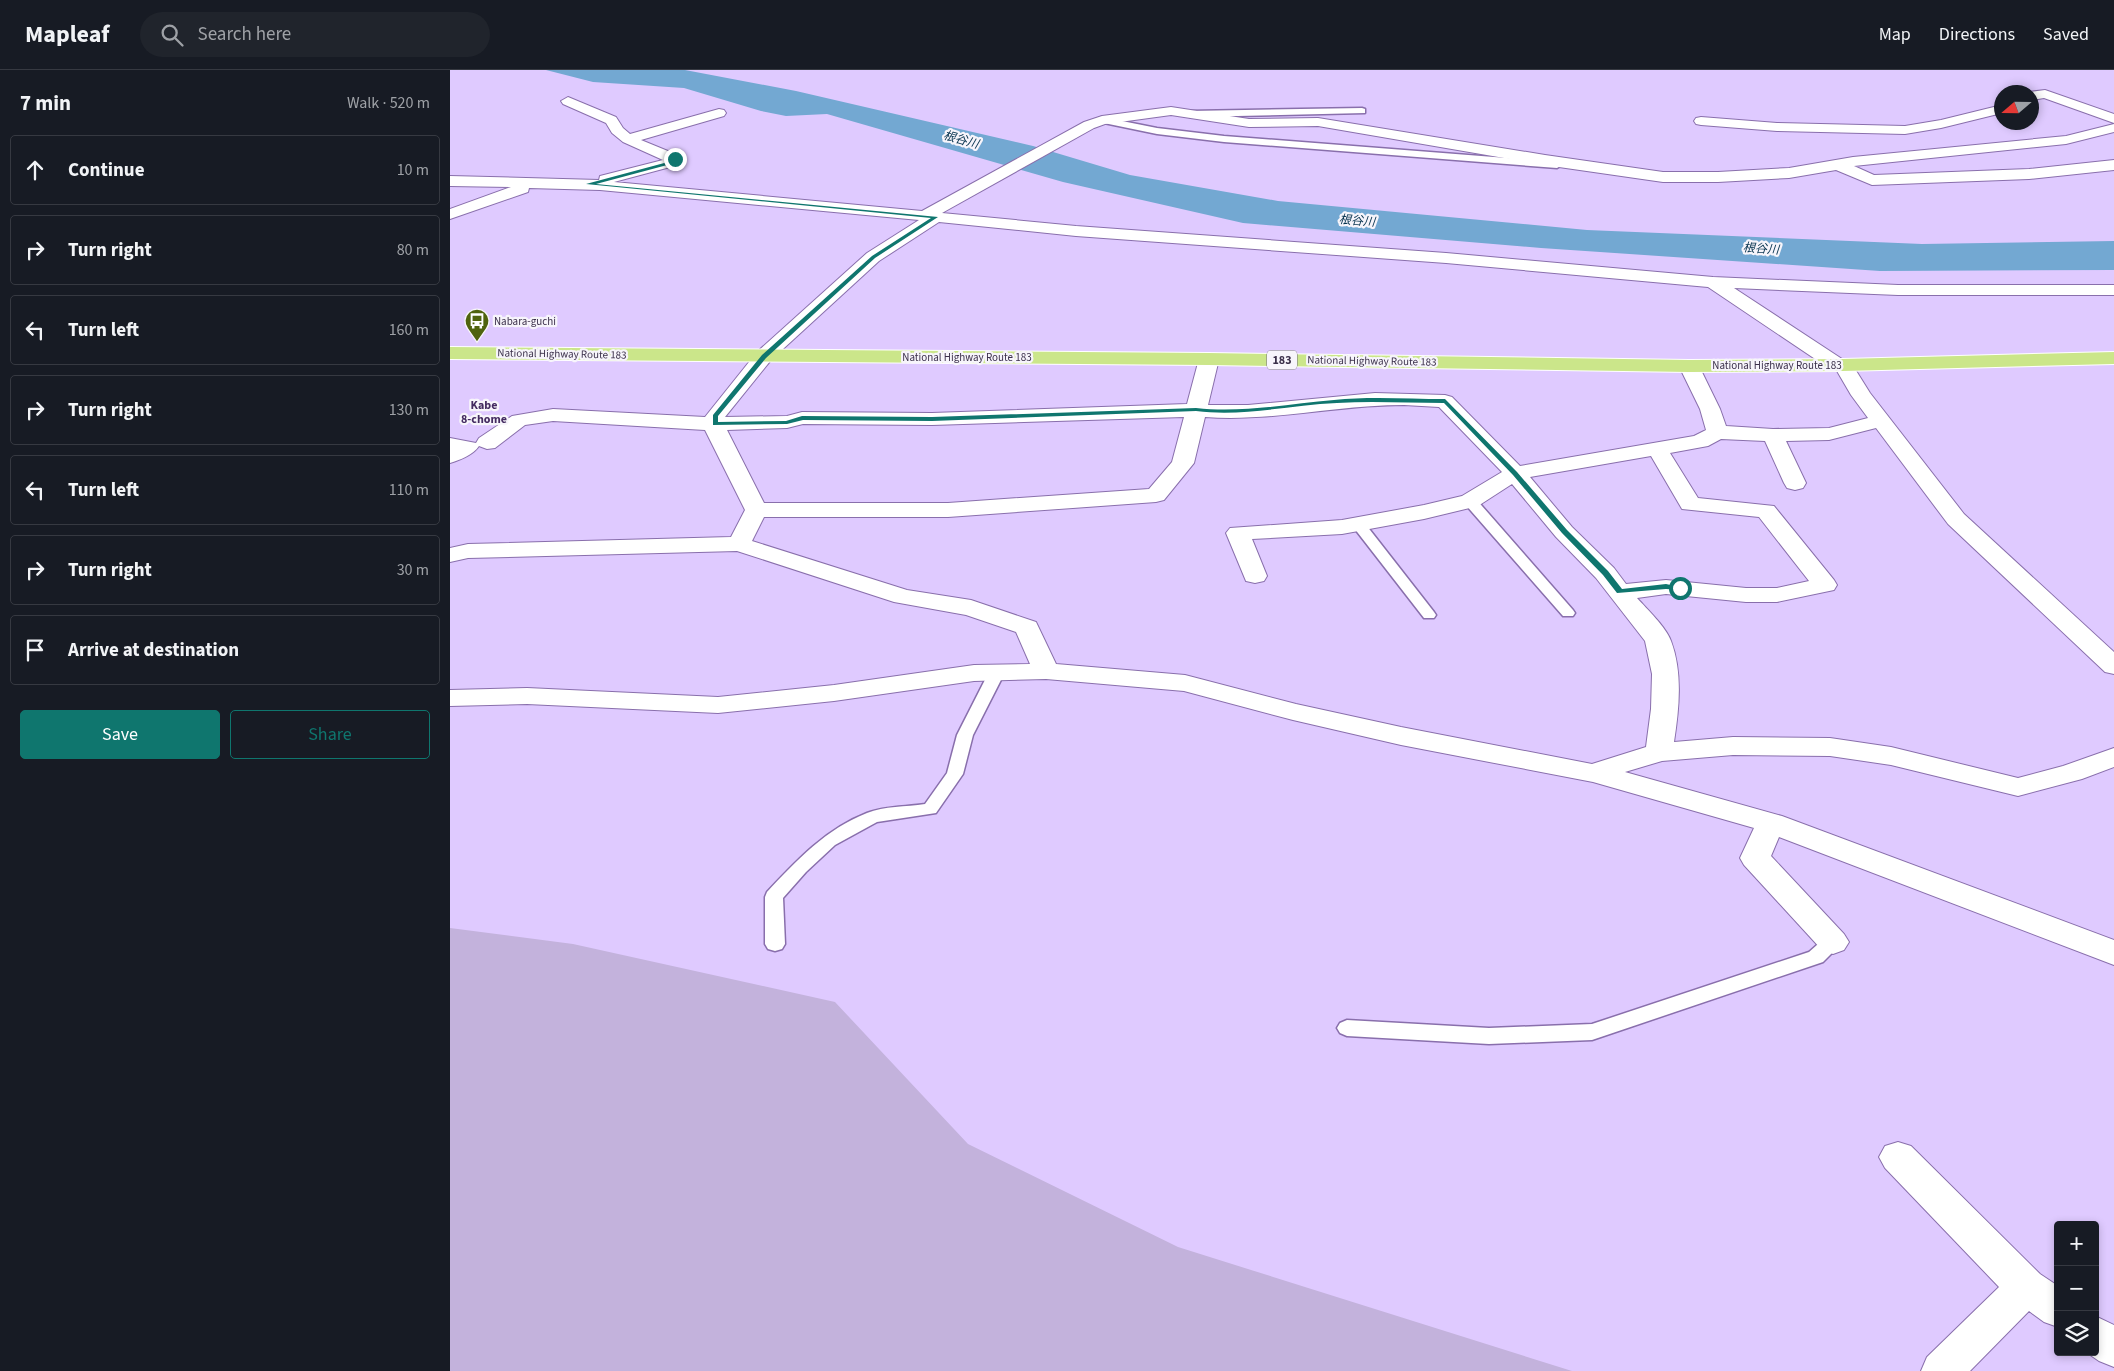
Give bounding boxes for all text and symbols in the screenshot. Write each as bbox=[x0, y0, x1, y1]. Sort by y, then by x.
search box bbox=[140, 12, 490, 57]
text: Mapleaf bbox=[25, 17, 110, 52]
icon: search bbox=[158, 21, 186, 49]
text: Search here bbox=[198, 21, 291, 48]
text: Map bbox=[1879, 22, 1911, 47]
text: Directions bbox=[1939, 22, 2015, 47]
text: Saved bbox=[2043, 22, 2089, 47]
north arrow bbox=[1994, 85, 2039, 130]
text: 7 min bbox=[20, 88, 71, 118]
text: Walk · 520 m bbox=[347, 92, 430, 114]
water label: 根谷川 bbox=[941, 127, 983, 154]
route end bbox=[664, 148, 687, 171]
icon: ahead bbox=[21, 156, 49, 184]
text: Continue bbox=[68, 157, 145, 184]
text: 10 m bbox=[397, 159, 429, 181]
water label: 根谷川 bbox=[1338, 211, 1378, 231]
icon: right bbox=[21, 236, 49, 264]
text: Turn right bbox=[68, 237, 152, 264]
text: 80 m bbox=[397, 239, 429, 261]
water label: 根谷川 bbox=[1742, 239, 1782, 259]
bus stop icon: Nabara-guchi bbox=[464, 308, 490, 342]
place label: Nabara-guchi bbox=[494, 314, 556, 329]
icon: left bbox=[21, 316, 49, 344]
text: Turn left bbox=[68, 317, 139, 344]
text: 160 m bbox=[389, 319, 429, 341]
street label: National Highway Route 183 bbox=[497, 345, 627, 363]
street label: National Highway Route 183 bbox=[902, 350, 1032, 365]
road number: 183 bbox=[1267, 350, 1297, 370]
street label: National Highway Route 183 bbox=[1307, 352, 1437, 370]
street label: National Highway Route 183 bbox=[1712, 358, 1842, 373]
icon: right bbox=[21, 396, 49, 424]
text: Turn right bbox=[68, 397, 152, 424]
district label: Kabe 8-chome bbox=[461, 397, 507, 428]
text: 130 m bbox=[389, 399, 429, 421]
icon: left bbox=[21, 476, 49, 504]
text: Turn left bbox=[68, 477, 139, 504]
text: 110 m bbox=[389, 479, 429, 501]
icon: right bbox=[21, 556, 49, 584]
text: Turn right bbox=[68, 557, 152, 584]
text: 30 m bbox=[397, 559, 429, 581]
route start bbox=[1669, 577, 1692, 600]
icon: arrive bbox=[21, 636, 49, 664]
text: Arrive at destination bbox=[68, 637, 239, 664]
button: Save bbox=[20, 710, 220, 759]
button: Share bbox=[230, 710, 430, 759]
map controls bbox=[2054, 1221, 2099, 1356]
button: + bbox=[2054, 1221, 2099, 1266]
button: − bbox=[2054, 1266, 2099, 1311]
button: layers bbox=[2054, 1311, 2099, 1356]

